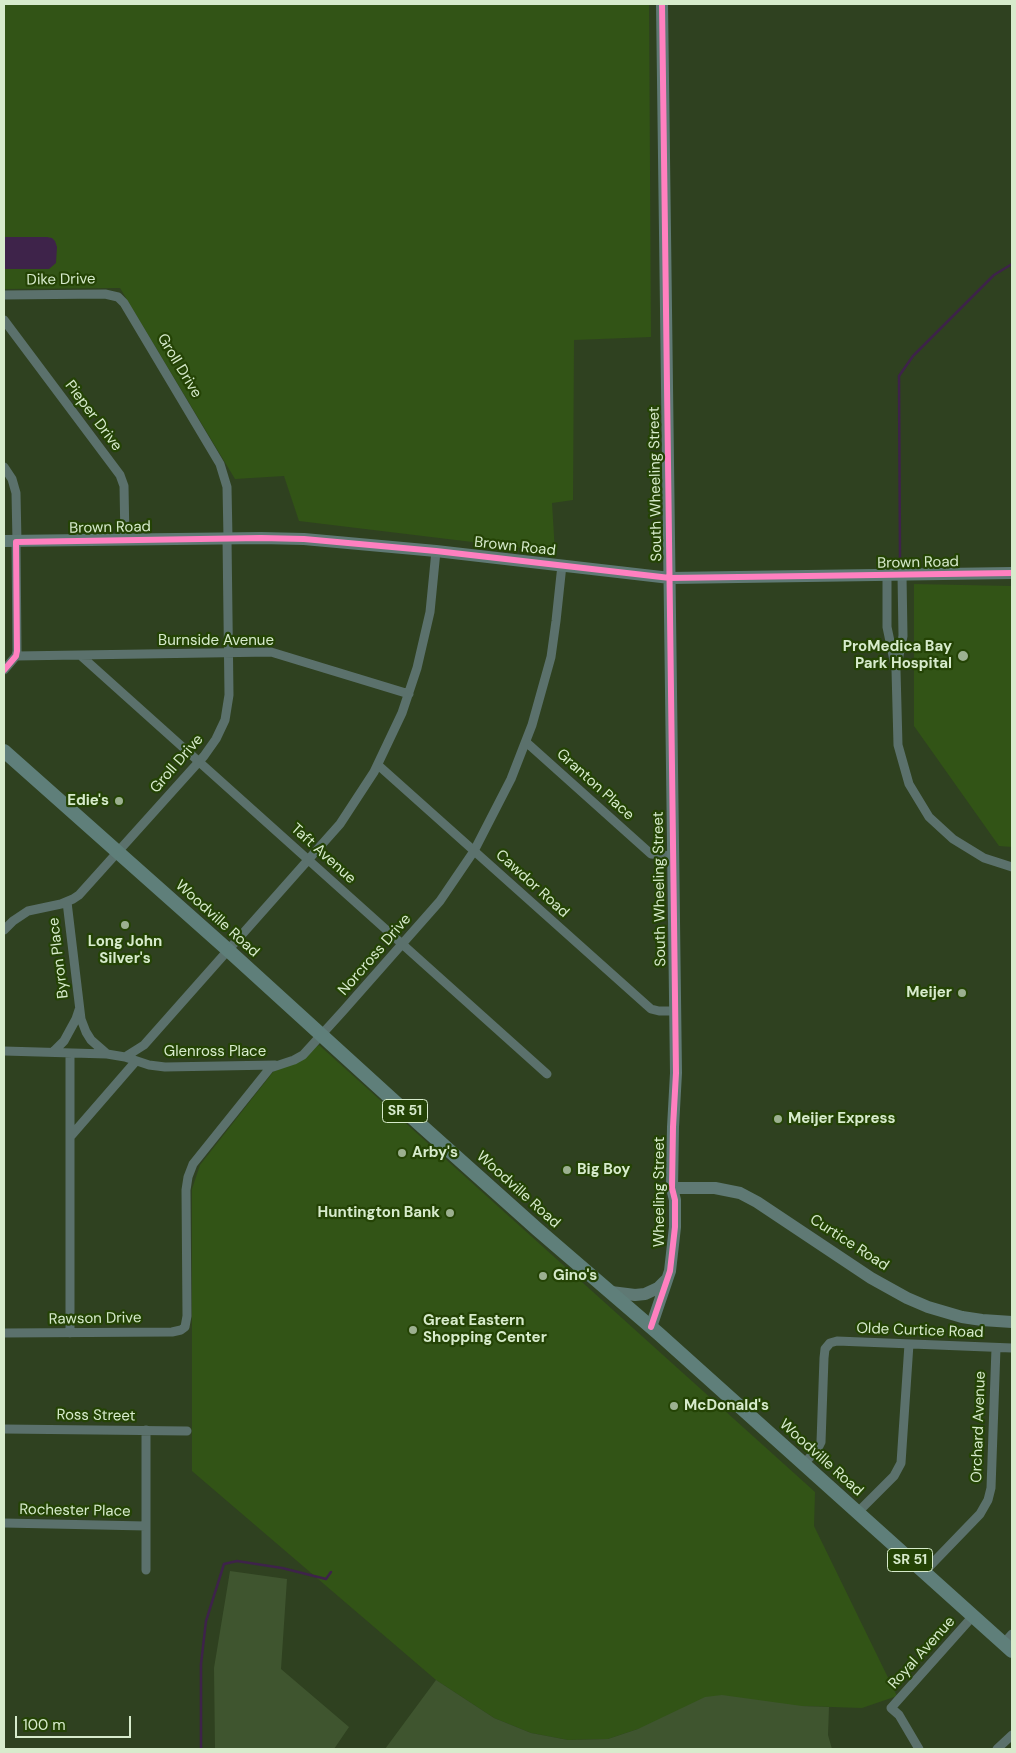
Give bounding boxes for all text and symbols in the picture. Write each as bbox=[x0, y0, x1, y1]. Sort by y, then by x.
street label: Dike Drive bbox=[26, 270, 96, 290]
street label: Groll Drive bbox=[153, 331, 205, 401]
street label: Pieper Drive bbox=[61, 377, 125, 455]
street label: South Wheeling Street bbox=[646, 406, 666, 562]
street label: Brown Road bbox=[69, 518, 151, 538]
street label: Brown Road bbox=[473, 534, 557, 560]
street label: Brown Road bbox=[877, 553, 959, 573]
street label: Burnside Avenue bbox=[158, 632, 274, 650]
place label: ProMedica Bay Park Hospital bbox=[843, 638, 952, 673]
marker: ProMedica Bay Park Hospital bbox=[956, 649, 970, 663]
street label: Groll Drive bbox=[147, 731, 207, 797]
street label: Granton Place bbox=[553, 745, 637, 825]
place label: Edie's bbox=[67, 792, 109, 810]
marker: Edie's bbox=[113, 795, 125, 807]
street label: South Wheeling Street bbox=[650, 811, 670, 967]
street label: Taft Avenue bbox=[287, 820, 359, 888]
street label: Cawdor Road bbox=[492, 846, 572, 922]
street label: Woodville Road bbox=[171, 877, 263, 961]
street label: Norcross Drive bbox=[335, 911, 415, 999]
street label: Byron Place bbox=[45, 916, 73, 1000]
marker: Long John Silver's bbox=[119, 919, 131, 931]
place label: Long John Silver's bbox=[88, 933, 162, 968]
place label: Meijer bbox=[906, 984, 952, 1002]
marker: Meijer bbox=[956, 987, 968, 999]
street label: Glenross Place bbox=[164, 1043, 266, 1061]
road number: SR 51 bbox=[382, 1100, 428, 1122]
place label: Meijer Express bbox=[788, 1110, 895, 1128]
marker: Meijer Express bbox=[772, 1113, 784, 1125]
street label: Wheeling Street bbox=[651, 1137, 669, 1247]
place label: Arby's bbox=[412, 1144, 458, 1162]
marker: Arby's bbox=[396, 1147, 408, 1159]
street label: Woodville Road bbox=[472, 1148, 564, 1232]
place label: Big Boy bbox=[577, 1161, 630, 1179]
marker: Big Boy bbox=[561, 1164, 573, 1176]
place label: Huntington Bank bbox=[317, 1204, 440, 1222]
marker: Huntington Bank bbox=[444, 1207, 456, 1219]
street label: Curtice Road bbox=[806, 1211, 892, 1275]
place label: Gino's bbox=[553, 1267, 597, 1285]
marker: Gino's bbox=[537, 1270, 549, 1282]
street label: Rawson Drive bbox=[49, 1309, 141, 1329]
place label: Great Eastern Shopping Center bbox=[423, 1312, 547, 1347]
street label: Olde Curtice Road bbox=[856, 1320, 984, 1342]
marker: Great Eastern Shopping Center bbox=[407, 1324, 419, 1336]
street label: Orchard Avenue bbox=[968, 1371, 990, 1483]
place label: McDonald's bbox=[684, 1397, 769, 1415]
marker: McDonald's bbox=[668, 1400, 680, 1412]
street label: Ross Street bbox=[56, 1406, 136, 1426]
street label: Woodville Road bbox=[775, 1416, 867, 1500]
street label: Rochester Place bbox=[19, 1501, 131, 1521]
road number: SR 51 bbox=[888, 1548, 932, 1572]
street label: Royal Avenue bbox=[885, 1613, 959, 1693]
scale bar bbox=[18, 1706, 134, 1738]
text: 100 m bbox=[23, 1715, 66, 1735]

